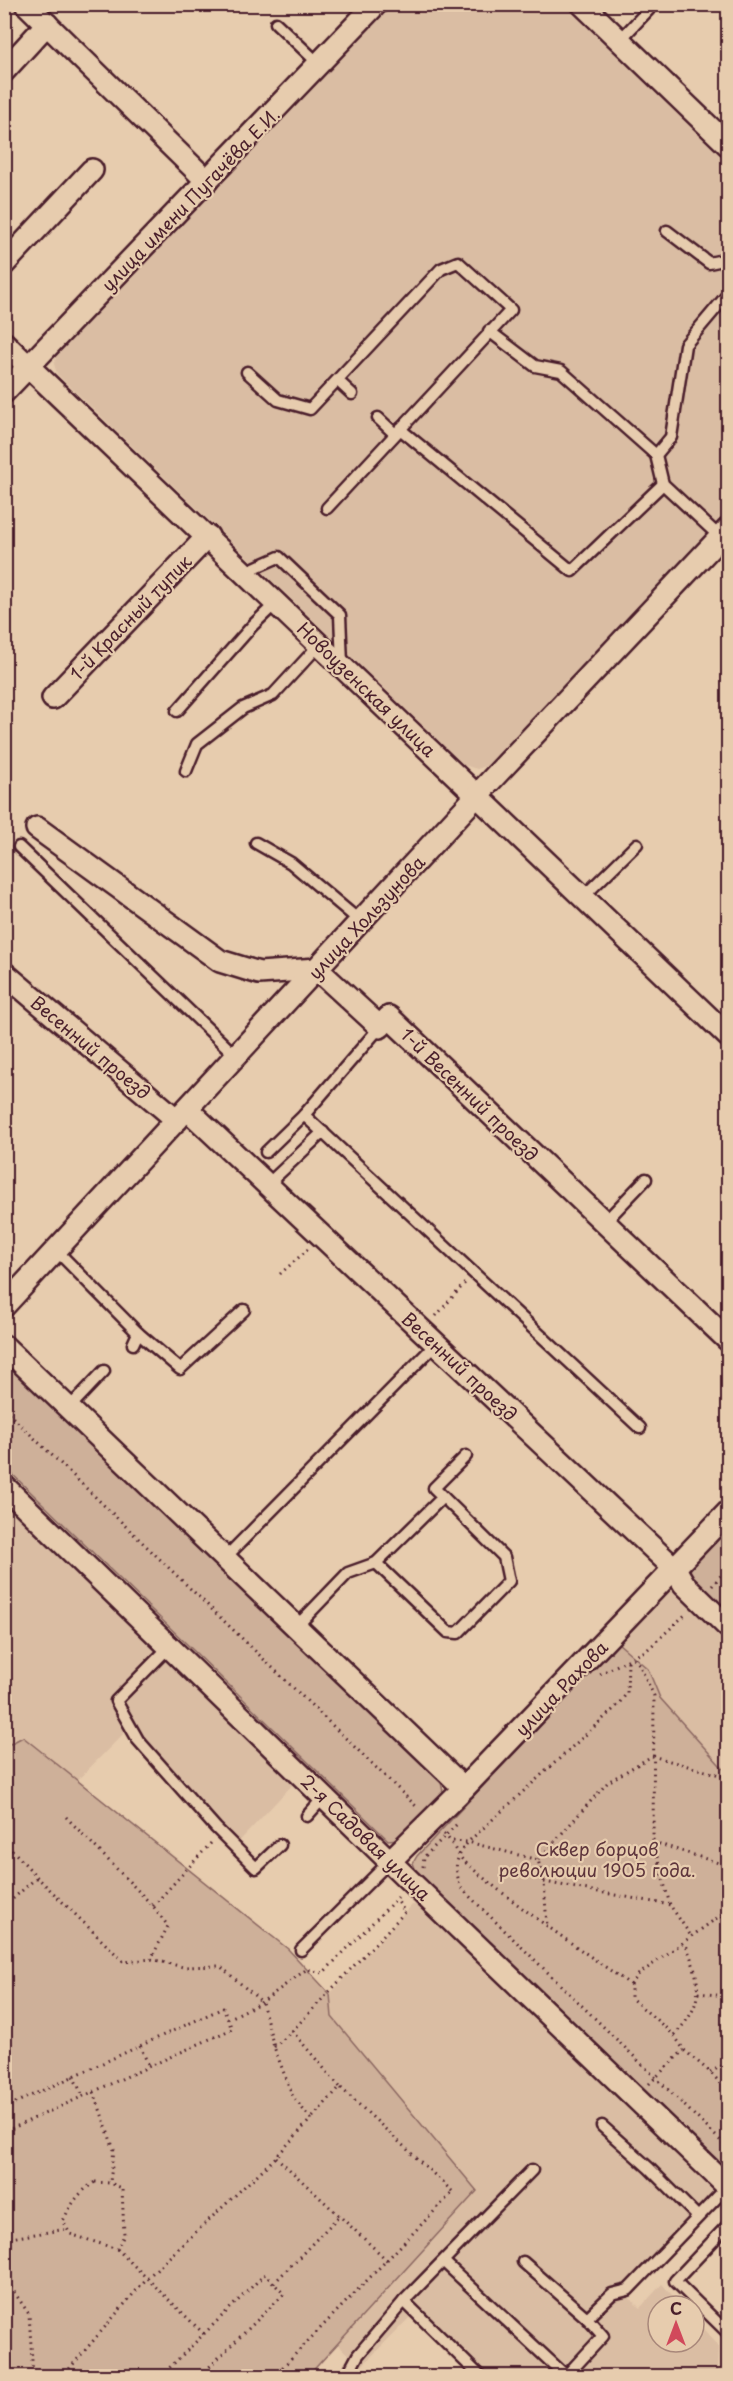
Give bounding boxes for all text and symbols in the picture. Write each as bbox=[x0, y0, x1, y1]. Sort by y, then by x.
street label: улица имени Пугачёва Е.И. bbox=[95, 101, 285, 297]
street label: 1-й Красный тупик bbox=[63, 548, 197, 686]
street label: Новоузенская улица bbox=[291, 615, 443, 763]
street label: улица Хользунова bbox=[301, 848, 431, 985]
street label: Весенний проезд bbox=[25, 989, 157, 1105]
street label: 1-й Весенний проезд bbox=[395, 1021, 545, 1167]
street label: Весенний проезд bbox=[396, 1305, 524, 1427]
street label: улица Рахова bbox=[508, 1634, 614, 1742]
street label: 2-я Садовая улица bbox=[295, 1767, 438, 1907]
park label: Сквер борцов революции 1905 года. bbox=[498, 1835, 696, 1883]
north arrow bbox=[646, 2294, 706, 2354]
text: С bbox=[670, 2296, 682, 2320]

